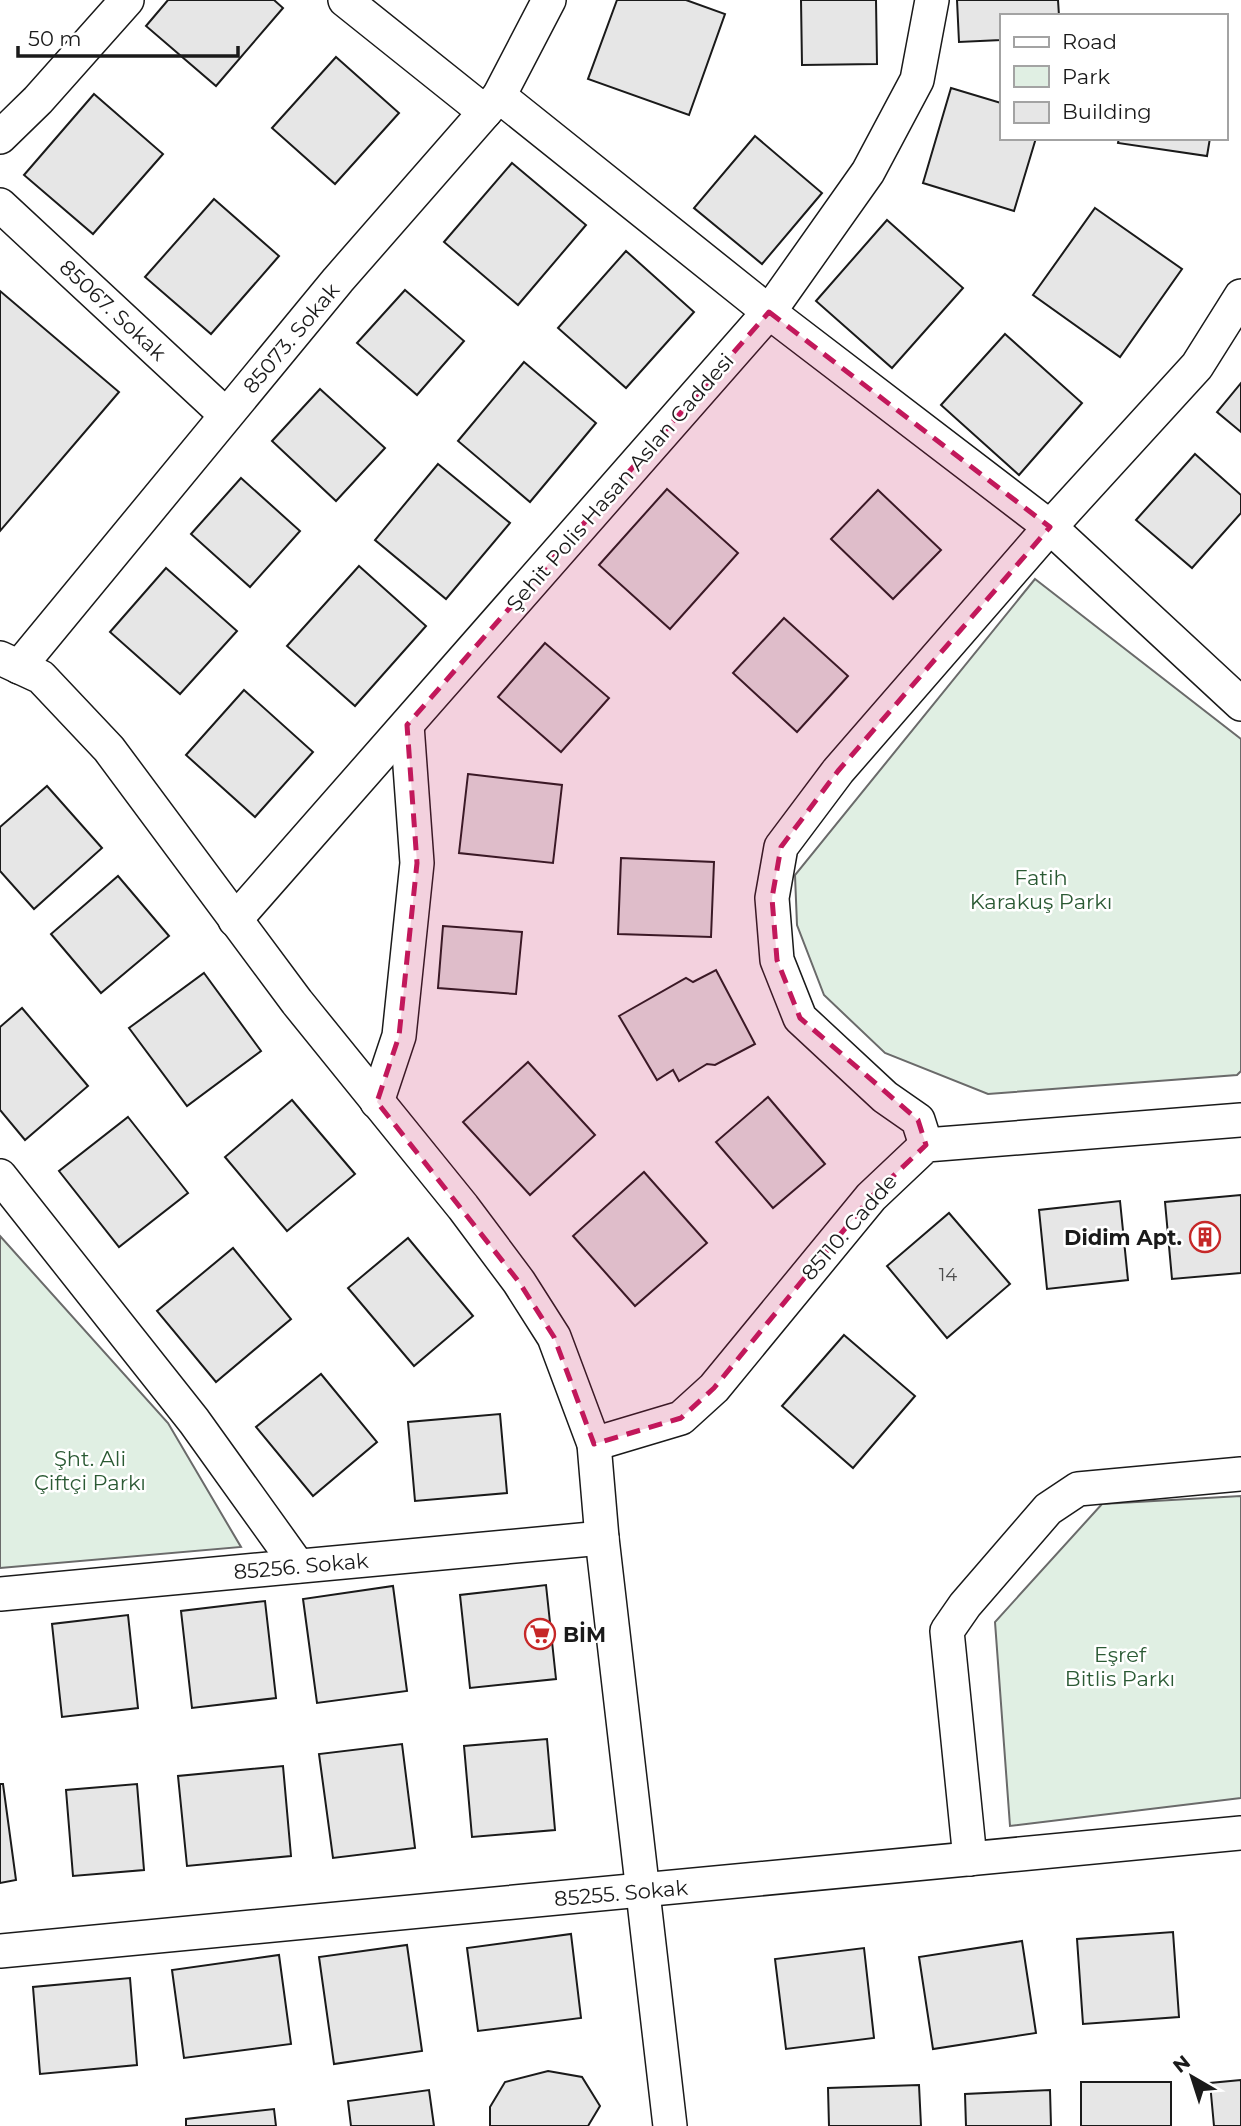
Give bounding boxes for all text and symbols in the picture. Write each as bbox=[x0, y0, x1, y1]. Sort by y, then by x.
scale bar bbox=[18, 14, 238, 58]
legend bbox=[1000, 14, 1227, 140]
text: 50 m bbox=[28, 26, 82, 51]
text: Road bbox=[1062, 29, 1117, 54]
text: Park bbox=[1062, 64, 1110, 89]
text: Building bbox=[1062, 99, 1152, 124]
street label: 85067. Sokak bbox=[55, 254, 172, 366]
street label: 85073. Sokak bbox=[238, 277, 345, 398]
street label: Şehit Polis Hasan Aslan Caddesi bbox=[501, 348, 739, 616]
park label: Fatih Karakuş Parkı bbox=[970, 865, 1112, 914]
street label: 85110. Cadde bbox=[796, 1169, 902, 1285]
building icon: Didim Apt. bbox=[1188, 1220, 1222, 1254]
place label: Didim Apt. bbox=[1064, 1225, 1182, 1250]
house number: 14 bbox=[939, 1264, 957, 1286]
park label: Şht. Ali Çiftçi Parkı bbox=[34, 1446, 146, 1495]
street label: 85256. Sokak bbox=[233, 1548, 370, 1584]
supermarket icon: BİM bbox=[523, 1617, 557, 1651]
place label: BİM bbox=[563, 1621, 606, 1647]
park label: Eşref Bitlis Parkı bbox=[1065, 1642, 1175, 1691]
street label: 85255. Sokak bbox=[553, 1875, 689, 1911]
north arrow bbox=[1157, 2042, 1227, 2112]
text: N bbox=[1168, 2050, 1195, 2078]

